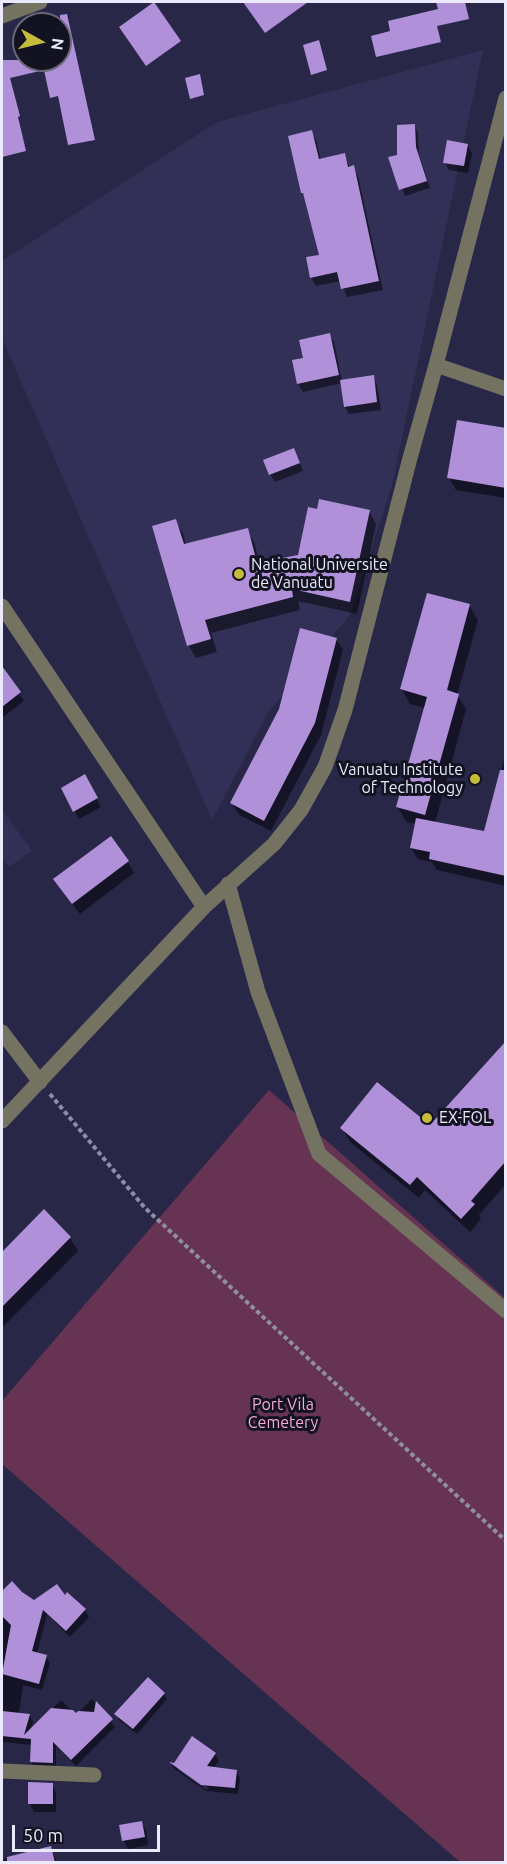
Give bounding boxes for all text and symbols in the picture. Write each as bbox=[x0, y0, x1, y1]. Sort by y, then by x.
north arrow bbox=[12, 12, 72, 72]
text: N bbox=[48, 37, 68, 51]
place label: National Universite de Vanuatu bbox=[251, 555, 388, 593]
marker: National Universite de Vanuatu bbox=[232, 567, 246, 581]
place label: Vanuatu Institute of Technology bbox=[338, 760, 463, 798]
marker: Vanuatu Institute of Technology bbox=[468, 772, 482, 786]
place label: EX-FOL bbox=[439, 1108, 491, 1128]
marker: EX-FOL bbox=[420, 1111, 434, 1125]
park label: Port Vila Cemetery bbox=[248, 1395, 318, 1433]
scale bar bbox=[15, 1813, 164, 1851]
text: 50 m bbox=[23, 1825, 63, 1845]

